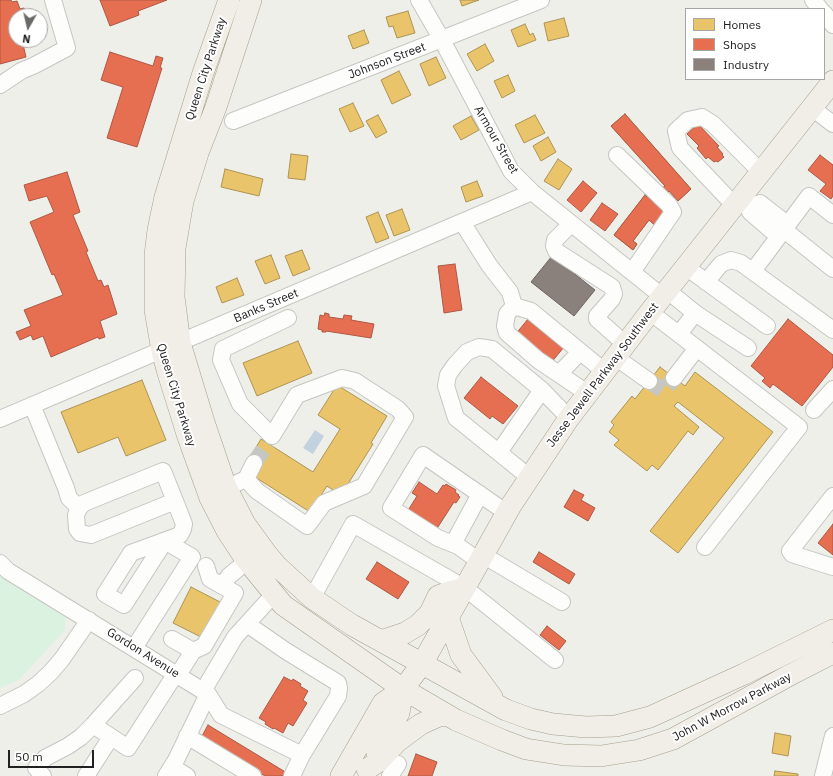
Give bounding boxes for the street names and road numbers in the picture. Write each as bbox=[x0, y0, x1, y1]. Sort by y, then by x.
street label: Queen City Parkway bbox=[183, 16, 229, 122]
street label: Johnson Street bbox=[346, 40, 428, 82]
street label: Armour Street bbox=[471, 103, 521, 177]
street label: Banks Street bbox=[231, 286, 301, 326]
street label: Jesse Jewell Parkway Southwest bbox=[544, 300, 662, 450]
street label: Queen City Parkway bbox=[153, 342, 199, 448]
street label: Gordon Avenue bbox=[104, 625, 182, 681]
street label: John W Morrow Parkway bbox=[670, 670, 794, 744]

